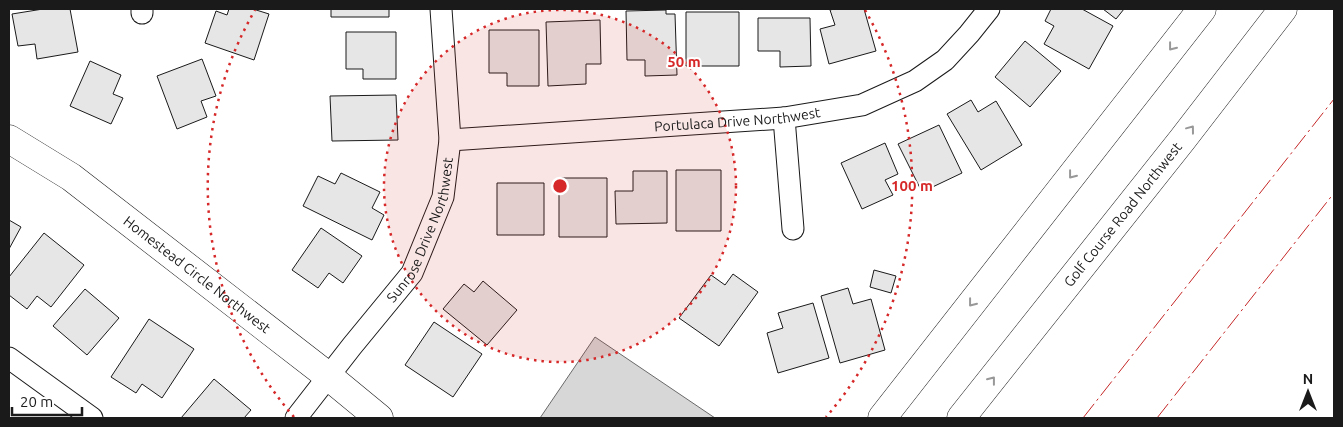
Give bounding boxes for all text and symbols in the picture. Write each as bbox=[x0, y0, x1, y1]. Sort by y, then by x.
one-way arrow bbox=[1170, 41, 1178, 50]
text: 50 m bbox=[667, 53, 701, 70]
street label: Portulaca Drive Northwest bbox=[654, 104, 822, 135]
one-way arrow bbox=[1185, 126, 1193, 135]
street label: Golf Course Road Northwest bbox=[1061, 139, 1185, 290]
street label: Sunrose Drive Northwest bbox=[383, 156, 456, 305]
one-way arrow bbox=[1069, 169, 1078, 179]
centre of rings bbox=[551, 177, 569, 195]
text: 100 m bbox=[891, 177, 933, 194]
street label: Homestead Circle Northwest bbox=[120, 213, 274, 337]
one-way arrow bbox=[969, 297, 978, 307]
north arrow bbox=[1283, 367, 1333, 417]
text: N bbox=[1303, 371, 1313, 387]
one-way arrow bbox=[986, 377, 994, 386]
scale bar bbox=[12, 384, 82, 416]
text: 20 m bbox=[20, 393, 53, 410]

